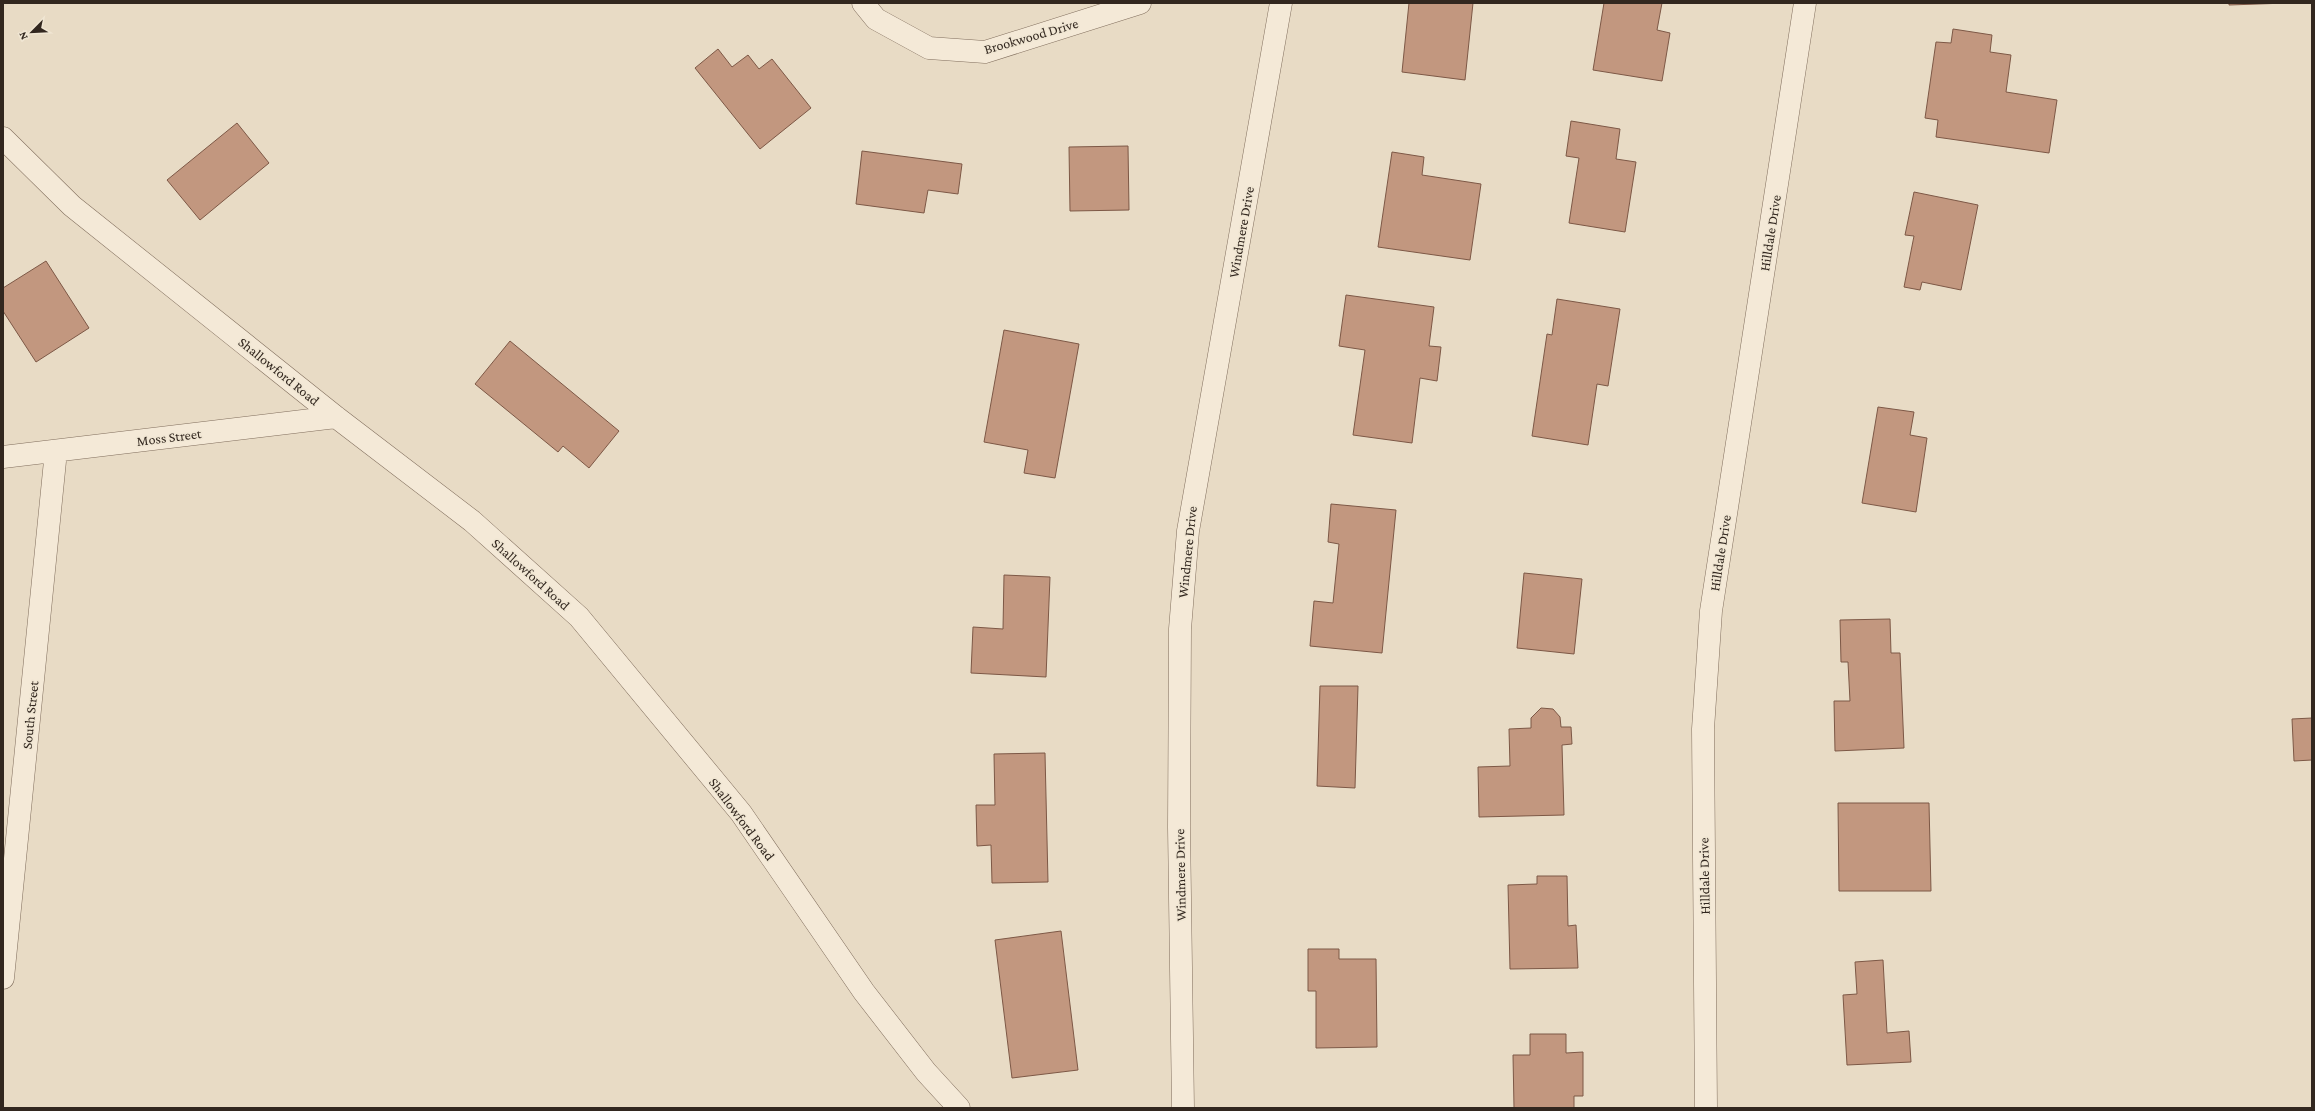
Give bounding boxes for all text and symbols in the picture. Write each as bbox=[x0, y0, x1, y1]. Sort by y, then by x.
north arrow bbox=[12, 12, 52, 52]
street label: Brookwood Drive bbox=[982, 15, 1080, 57]
text: N bbox=[16, 30, 30, 42]
street label: Windmere Drive bbox=[1225, 185, 1257, 279]
street label: Hilldale Drive bbox=[1756, 194, 1784, 272]
street label: Shallowford Road bbox=[235, 334, 323, 409]
street label: Moss Street bbox=[136, 425, 203, 449]
street label: Windmere Drive bbox=[1174, 505, 1200, 599]
street label: Hilldale Drive bbox=[1706, 514, 1734, 592]
street label: Shallowford Road bbox=[489, 535, 574, 614]
street label: South Street bbox=[18, 680, 42, 750]
street label: Shallowford Road bbox=[706, 775, 779, 864]
street label: Windmere Drive bbox=[1171, 829, 1189, 921]
street label: Hilldale Drive bbox=[1695, 837, 1713, 915]

